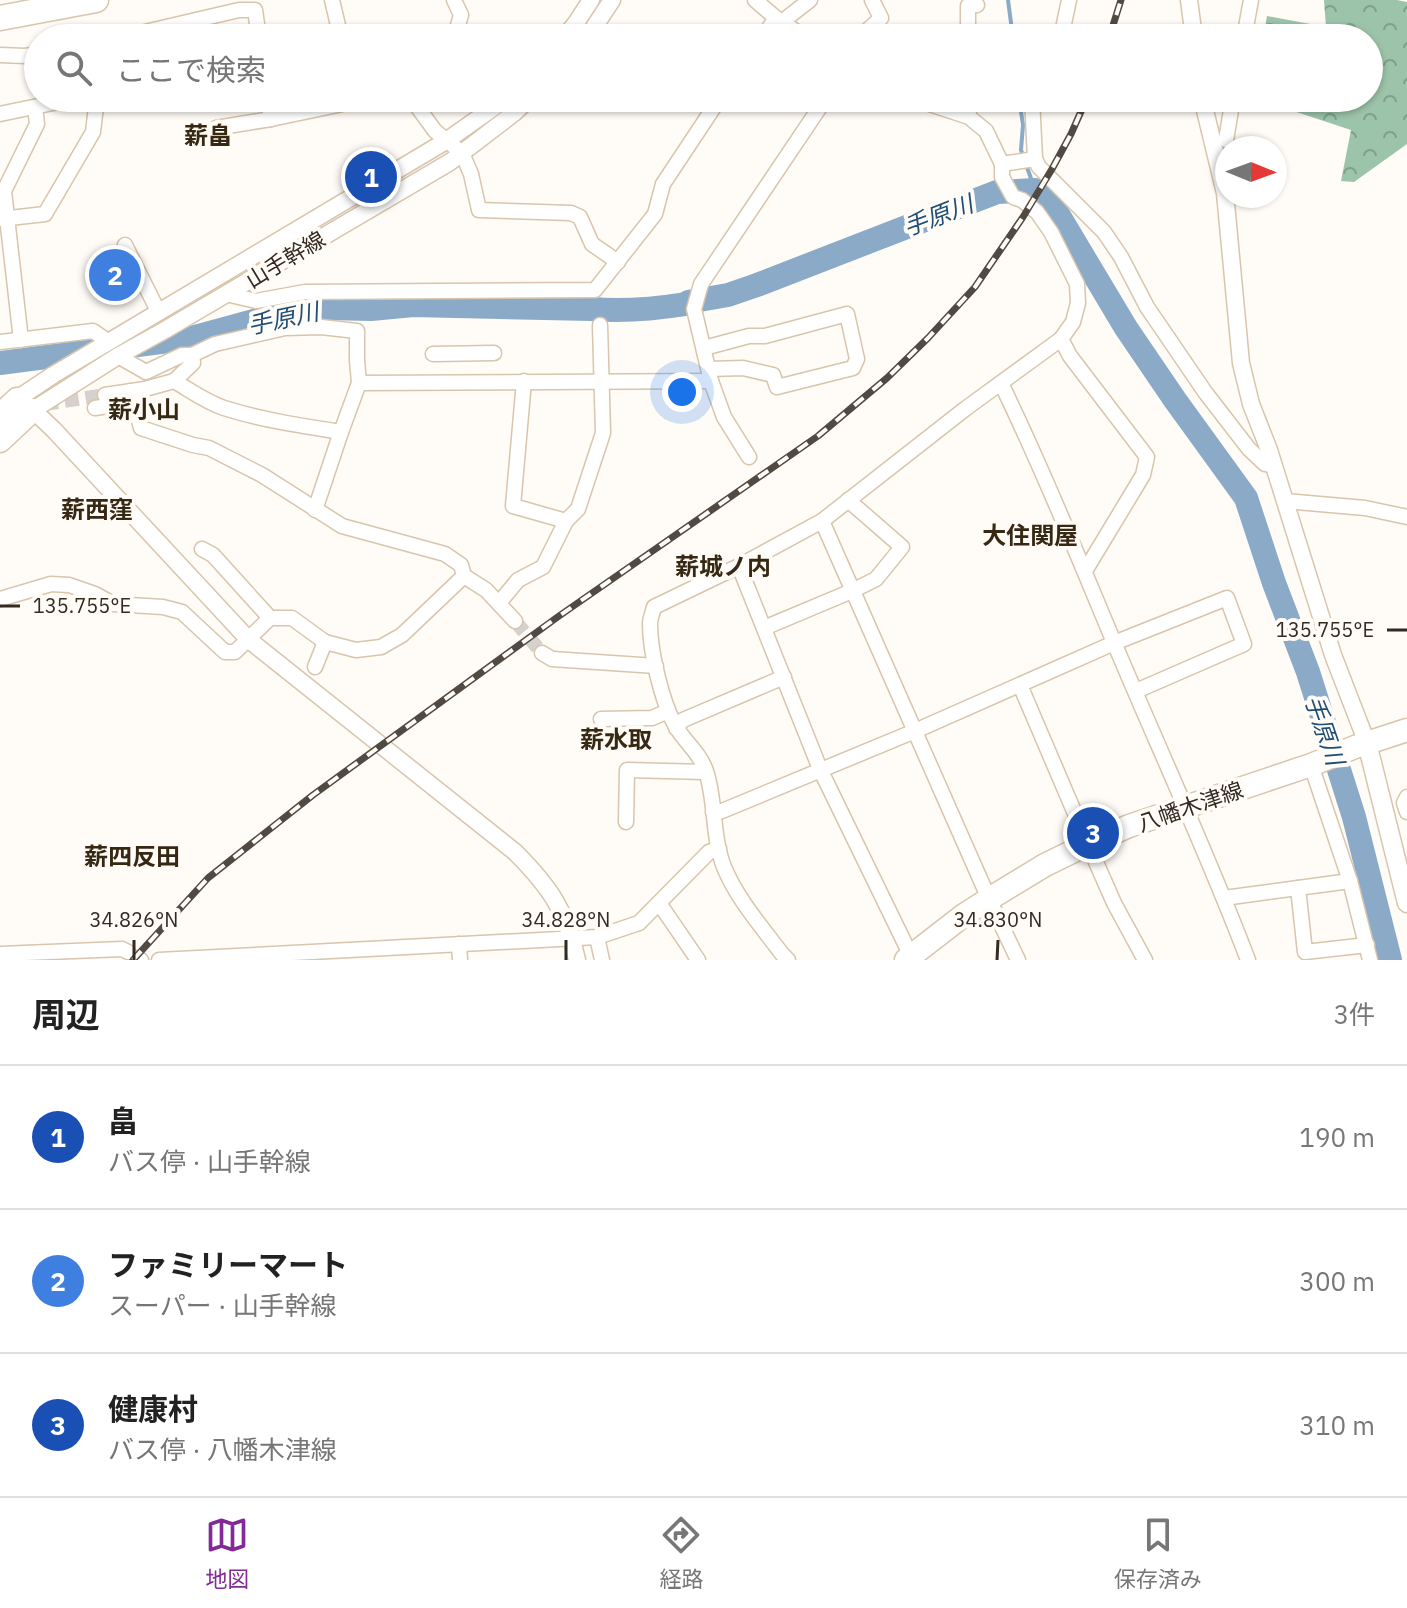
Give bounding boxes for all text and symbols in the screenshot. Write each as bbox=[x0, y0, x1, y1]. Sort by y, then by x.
search box bbox=[24, 24, 1383, 112]
icon: search bbox=[52, 46, 96, 90]
text: ここで検索 bbox=[116, 50, 266, 89]
district label: 薪畠 bbox=[184, 119, 232, 151]
north arrow bbox=[1215, 136, 1287, 208]
pin: 1 bbox=[345, 147, 397, 207]
water label: 手原川 bbox=[899, 186, 980, 243]
street label: 山手幹線 bbox=[240, 224, 330, 294]
pin: 2 bbox=[89, 245, 141, 305]
water label: 手原川 bbox=[244, 294, 324, 341]
your location bbox=[662, 372, 702, 412]
district label: 薪小山 bbox=[108, 393, 180, 425]
district label: 薪西窪 bbox=[61, 493, 133, 525]
district label: 大住関屋 bbox=[982, 519, 1078, 551]
district label: 薪城ノ内 bbox=[675, 550, 771, 582]
text: 135.755°E bbox=[33, 592, 131, 619]
text: 135.755°E bbox=[1276, 616, 1374, 643]
water label: 手原川 bbox=[1298, 691, 1353, 772]
district label: 薪水取 bbox=[580, 723, 652, 755]
street label: 八幡木津線 bbox=[1133, 774, 1247, 838]
pin: 3 bbox=[1067, 803, 1119, 863]
district label: 薪四反田 bbox=[84, 840, 180, 872]
text: 34.826°N bbox=[90, 906, 178, 933]
text: 34.828°N bbox=[522, 906, 610, 933]
text: 34.830°N bbox=[954, 906, 1042, 933]
text: 周辺 bbox=[32, 992, 100, 1036]
text: 3件 bbox=[1333, 997, 1375, 1031]
text: 畠 bbox=[108, 1101, 138, 1140]
text: 1 bbox=[50, 1120, 66, 1154]
text: 190 m bbox=[1299, 1120, 1375, 1154]
text: バス停 · 山手幹線 bbox=[108, 1144, 311, 1178]
text: ファミリーマート bbox=[108, 1245, 348, 1284]
text: 2 bbox=[50, 1264, 66, 1298]
text: 300 m bbox=[1299, 1264, 1375, 1298]
text: スーパー · 山手幹線 bbox=[108, 1288, 337, 1322]
text: 健康村 bbox=[108, 1389, 198, 1428]
text: 3 bbox=[50, 1408, 66, 1442]
text: 310 m bbox=[1299, 1408, 1375, 1442]
text: バス停 · 八幡木津線 bbox=[108, 1432, 337, 1466]
tab: 地図 bbox=[205, 1513, 249, 1593]
tab: 経路 bbox=[659, 1513, 704, 1593]
tab: 保存済み bbox=[1114, 1513, 1202, 1593]

